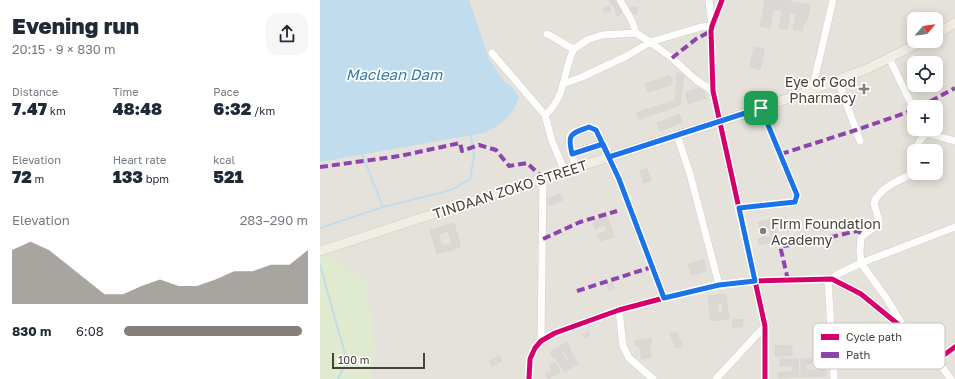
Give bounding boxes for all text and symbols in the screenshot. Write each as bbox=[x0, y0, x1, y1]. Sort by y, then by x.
text: Evening run bbox=[12, 12, 139, 39]
north arrow bbox=[907, 12, 943, 48]
map controls bbox=[907, 12, 943, 180]
button: share bbox=[266, 13, 308, 55]
text: 20:15 · 9 × 830 m bbox=[12, 41, 116, 57]
button: locate bbox=[907, 56, 943, 92]
water label: Maclean Dam bbox=[346, 65, 443, 83]
place label: Eye of God Pharmacy bbox=[785, 73, 856, 106]
marker: Eye of God Pharmacy bbox=[859, 84, 869, 94]
text: Distance bbox=[12, 85, 58, 98]
text: Time bbox=[113, 85, 139, 98]
text: Pace bbox=[213, 85, 239, 98]
pin bbox=[744, 91, 778, 125]
icon: arrive bbox=[750, 97, 772, 119]
text: 7.47 bbox=[12, 98, 47, 119]
text: 48:48 bbox=[113, 98, 162, 119]
text: 6:32 bbox=[213, 98, 251, 119]
button: + bbox=[907, 100, 943, 136]
text: km bbox=[47, 104, 66, 117]
text: /km bbox=[251, 104, 275, 117]
button: − bbox=[907, 144, 943, 180]
text: Elevation bbox=[12, 153, 61, 166]
text: Heart rate bbox=[113, 153, 166, 166]
text: kcal bbox=[213, 153, 235, 166]
street label: TINDAAN ZOKO STREET bbox=[431, 156, 590, 222]
text: 72 bbox=[12, 166, 32, 187]
text: 133 bbox=[113, 166, 143, 187]
text: 521 bbox=[213, 166, 244, 187]
text: m bbox=[32, 172, 44, 185]
text: bpm bbox=[143, 172, 169, 185]
text: Elevation bbox=[12, 212, 70, 228]
text: 283–290 m bbox=[240, 212, 308, 228]
place label: Firm Foundation Academy bbox=[771, 215, 881, 248]
marker: Firm Foundation Academy bbox=[758, 226, 768, 236]
text: 830 m bbox=[12, 323, 51, 339]
text: 6:08 bbox=[76, 323, 104, 339]
legend bbox=[813, 323, 945, 369]
text: Cycle path bbox=[846, 330, 902, 343]
text: Path bbox=[846, 348, 870, 361]
scale bar bbox=[332, 351, 425, 370]
text: 100 m bbox=[338, 353, 369, 366]

